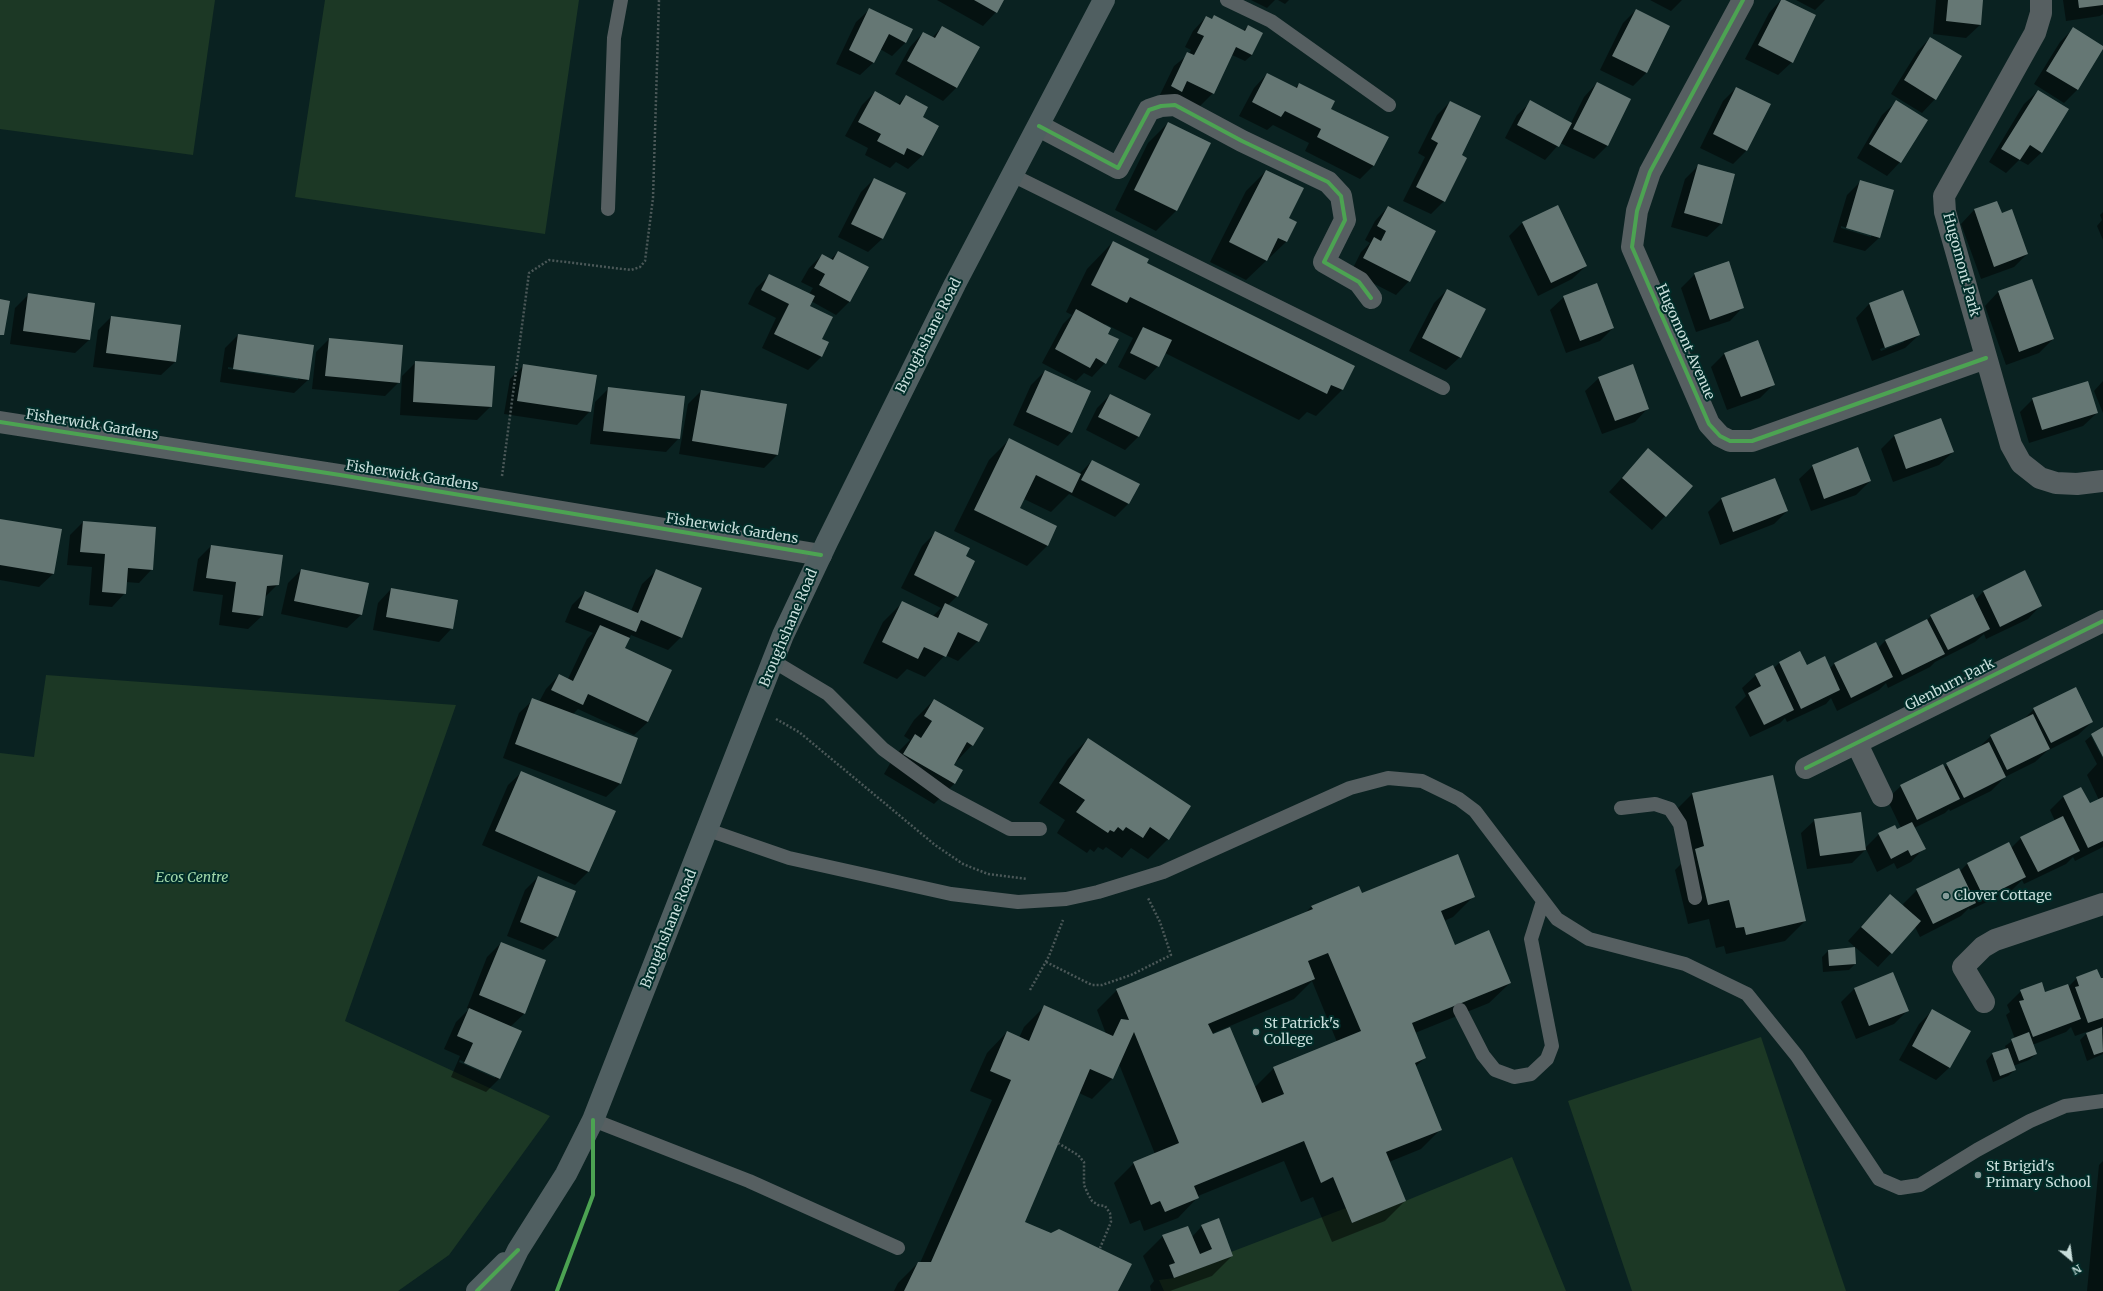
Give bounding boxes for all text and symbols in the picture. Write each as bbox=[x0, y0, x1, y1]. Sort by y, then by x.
street label: Hugomont Park bbox=[1939, 211, 1983, 319]
street label: Broughshane Road bbox=[893, 276, 965, 396]
street label: Hugomont Avenue bbox=[1652, 282, 1718, 402]
street label: Fisherwick Gardens bbox=[25, 406, 159, 444]
street label: Fisherwick Gardens bbox=[345, 457, 479, 495]
street label: Fisherwick Gardens bbox=[665, 510, 799, 548]
street label: Broughshane Road bbox=[756, 566, 822, 690]
street label: Glenburn Park bbox=[1903, 655, 1997, 715]
street label: Broughshane Road bbox=[637, 867, 701, 991]
park label: Ecos Centre bbox=[156, 870, 228, 886]
place label: Clover Cottage bbox=[1954, 888, 2052, 904]
marker: Clover Cottage bbox=[1941, 891, 1951, 901]
place label: St Patrick's College bbox=[1264, 1016, 1339, 1048]
marker: St Patrick's College bbox=[1251, 1027, 1261, 1037]
place label: St Brigid's Primary School bbox=[1986, 1159, 2091, 1192]
marker: St Brigid's Primary School bbox=[1973, 1170, 1983, 1180]
north arrow bbox=[2051, 1239, 2091, 1279]
text: N bbox=[2070, 1261, 2084, 1278]

